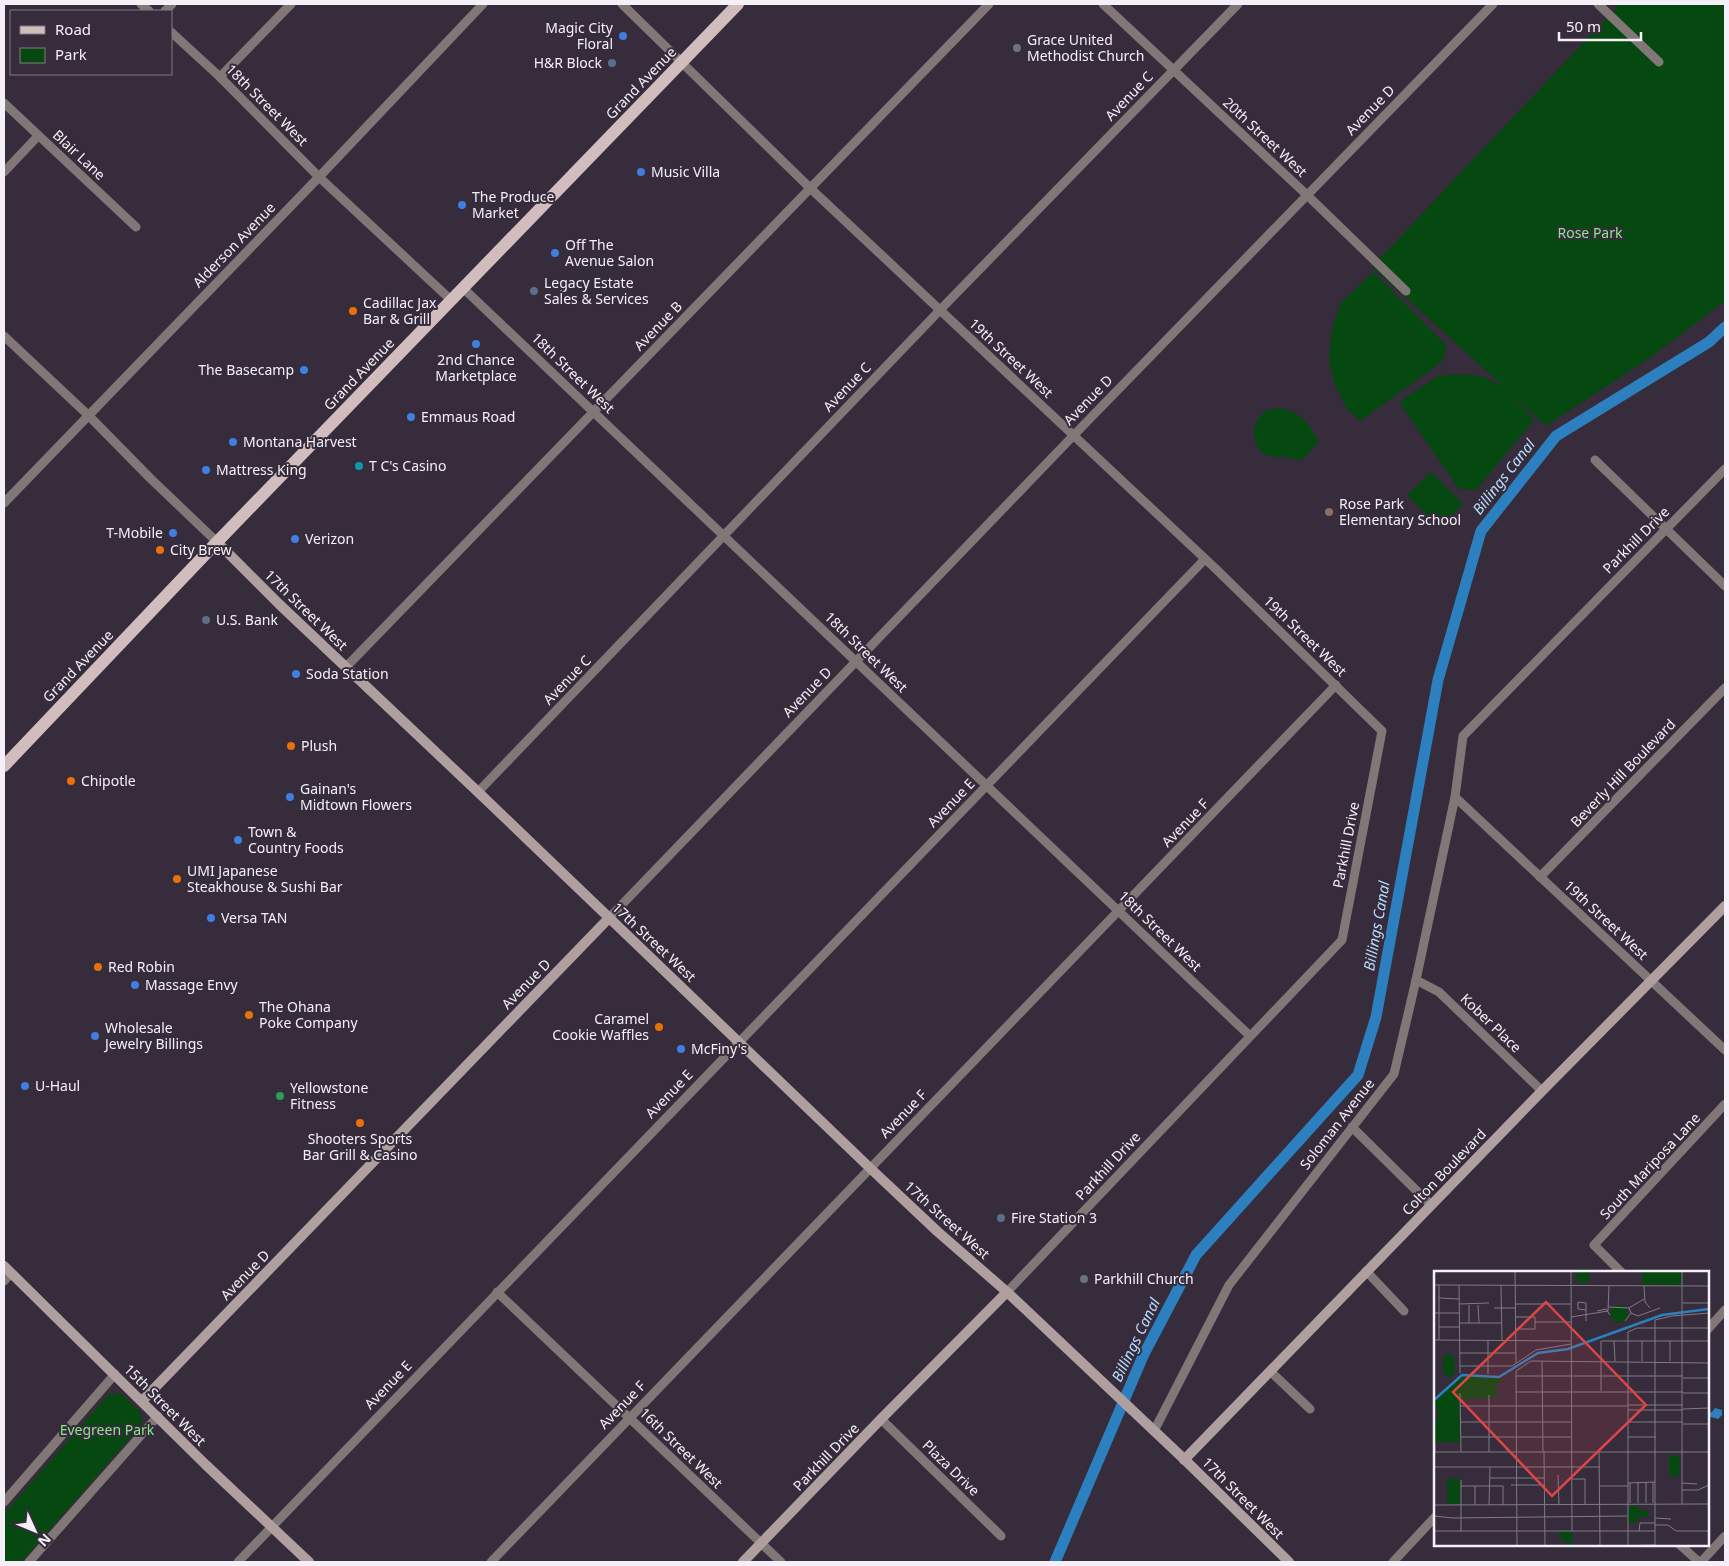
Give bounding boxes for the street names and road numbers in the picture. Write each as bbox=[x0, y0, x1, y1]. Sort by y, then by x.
street label: Grand Avenue bbox=[601, 42, 680, 123]
street label: 18th Street West bbox=[222, 60, 312, 150]
street label: Avenue C bbox=[1100, 67, 1157, 124]
street label: Avenue D bbox=[1341, 80, 1398, 139]
street label: 20th Street West bbox=[1219, 93, 1311, 181]
street label: Blair Lane bbox=[49, 125, 110, 184]
street label: Alderson Avenue bbox=[188, 198, 279, 291]
street label: Avenue B bbox=[629, 297, 686, 355]
street label: 19th Street West bbox=[965, 314, 1057, 402]
street label: 18th Street West bbox=[528, 328, 619, 417]
street label: Grand Avenue bbox=[319, 333, 398, 414]
street label: Avenue C bbox=[818, 358, 875, 415]
street label: Avenue D bbox=[1059, 370, 1116, 429]
street label: Parkhill Drive bbox=[1598, 502, 1673, 577]
street label: 17th Street West bbox=[261, 565, 352, 654]
street label: 19th Street West bbox=[1260, 591, 1351, 680]
street label: 18th Street West bbox=[821, 607, 912, 696]
street label: Grand Avenue bbox=[38, 625, 117, 706]
street label: Avenue C bbox=[538, 651, 595, 708]
street label: Avenue D bbox=[778, 662, 835, 721]
street label: Beverly Hill Boulevard bbox=[1566, 715, 1679, 831]
street label: Avenue E bbox=[923, 774, 979, 831]
street label: Avenue F bbox=[1157, 794, 1212, 851]
street label: Parkhill Drive bbox=[1328, 800, 1363, 890]
street label: 19th Street West bbox=[1560, 876, 1652, 964]
street label: 18th Street West bbox=[1115, 886, 1206, 975]
street label: 17th Street West bbox=[608, 898, 700, 986]
street label: Avenue D bbox=[497, 954, 554, 1013]
street label: Kober Place bbox=[1457, 989, 1526, 1057]
street label: Avenue E bbox=[641, 1065, 697, 1122]
street label: Soloman Avenue bbox=[1295, 1074, 1378, 1173]
street label: Avenue F bbox=[875, 1085, 930, 1142]
street label: South Mariposa Lane bbox=[1595, 1108, 1704, 1223]
street label: Colton Boulevard bbox=[1397, 1124, 1490, 1219]
street label: Parkhill Drive bbox=[1071, 1127, 1144, 1204]
street label: 17th Street West bbox=[901, 1176, 994, 1263]
street label: Avenue D bbox=[216, 1245, 273, 1304]
street label: Avenue E bbox=[360, 1356, 416, 1413]
street label: 15th Street West bbox=[120, 1360, 210, 1450]
street label: Avenue F bbox=[594, 1376, 649, 1433]
street label: 16th Street West bbox=[636, 1403, 727, 1492]
street label: Parkhill Drive bbox=[788, 1419, 863, 1495]
street label: Plaza Drive bbox=[919, 1436, 984, 1500]
street label: 17th Street West bbox=[1198, 1453, 1288, 1543]

